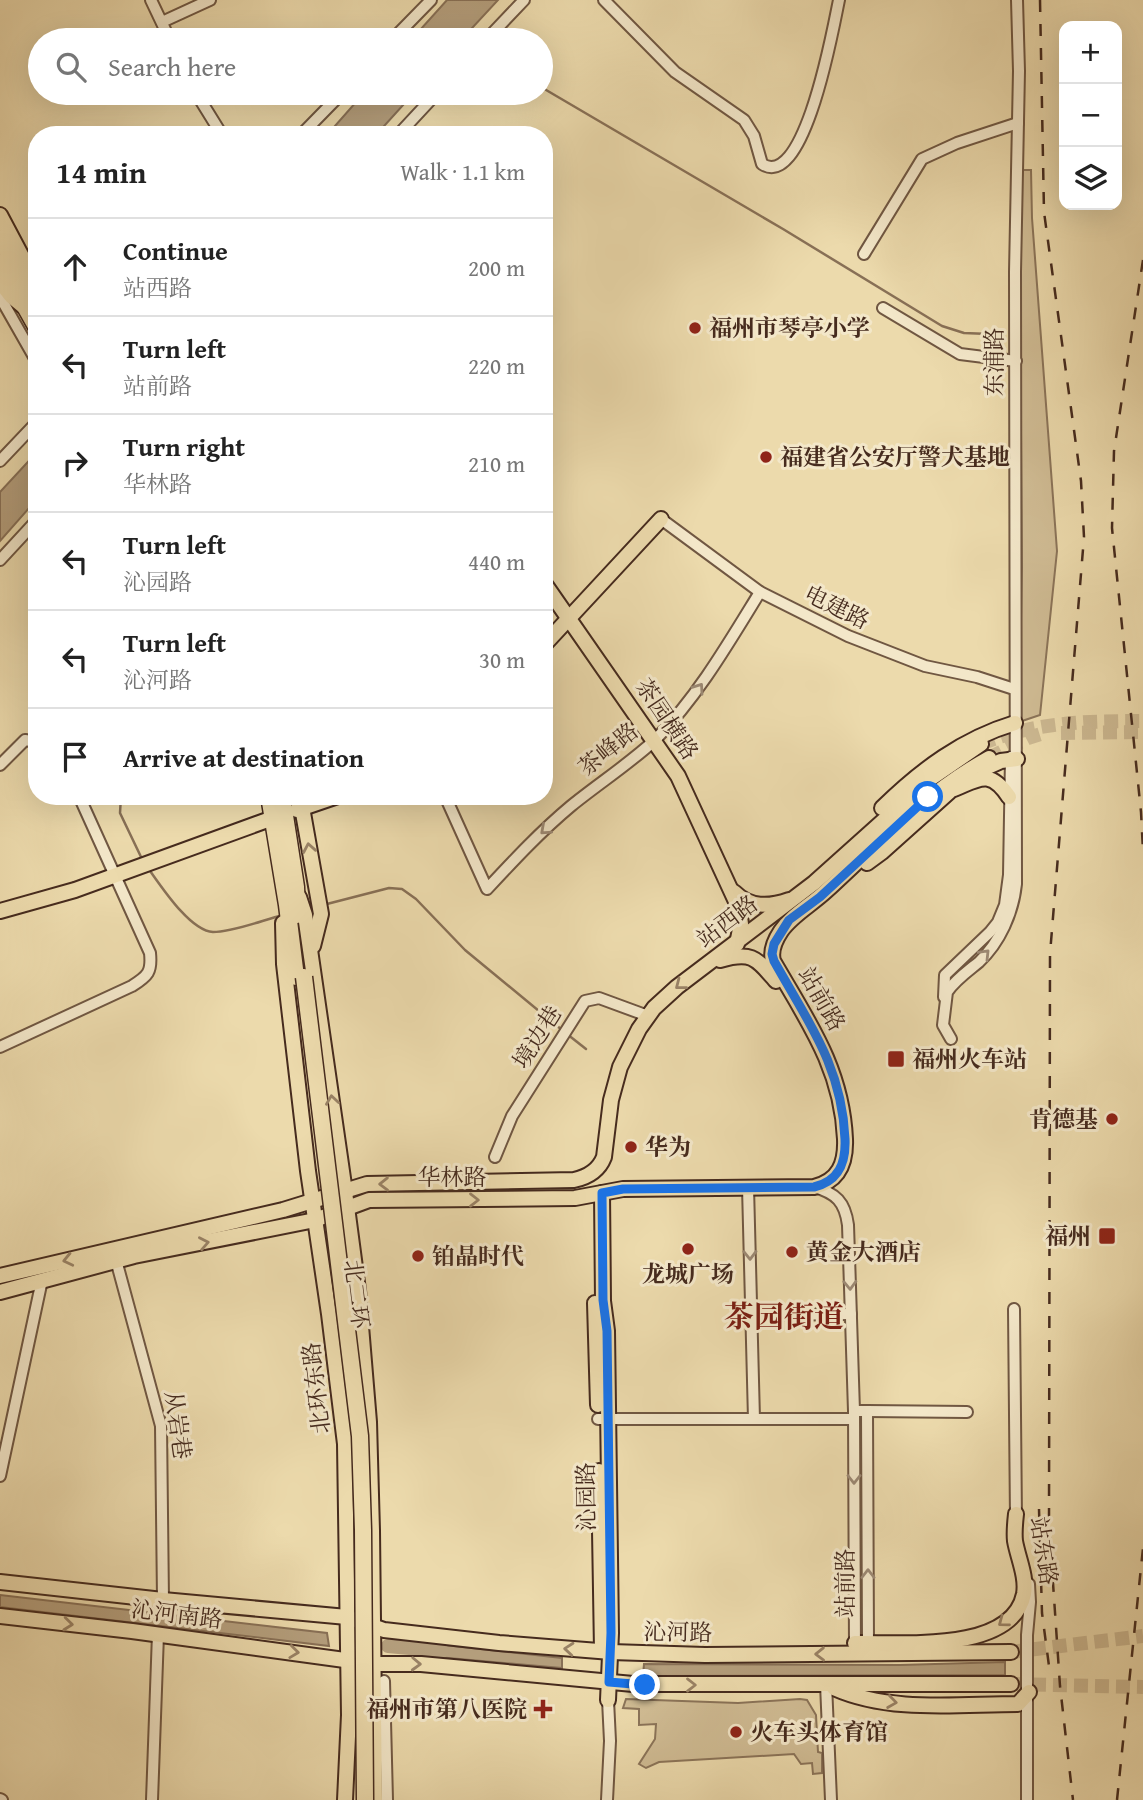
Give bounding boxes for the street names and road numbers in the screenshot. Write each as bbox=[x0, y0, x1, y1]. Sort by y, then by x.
street label: 东浦路 bbox=[977, 328, 1010, 397]
street label: 电建路 bbox=[799, 577, 875, 637]
street label: 茶园横路 bbox=[628, 671, 707, 766]
street label: 茶峰路 bbox=[570, 714, 645, 783]
street label: 站西路 bbox=[689, 887, 764, 955]
street label: 站前路 bbox=[791, 961, 854, 1037]
street label: 境边巷 bbox=[504, 999, 569, 1075]
street label: 华林路 bbox=[418, 1160, 487, 1193]
street label: 北二环 bbox=[337, 1258, 378, 1330]
street label: 北环东路 bbox=[294, 1340, 337, 1436]
street label: 从岩巷 bbox=[157, 1388, 200, 1461]
street label: 沁园路 bbox=[568, 1462, 603, 1532]
street label: 站东路 bbox=[1023, 1514, 1066, 1588]
street label: 站前路 bbox=[828, 1549, 861, 1618]
street label: 沁河南路 bbox=[129, 1592, 225, 1635]
street label: 沁河路 bbox=[643, 1614, 713, 1649]

